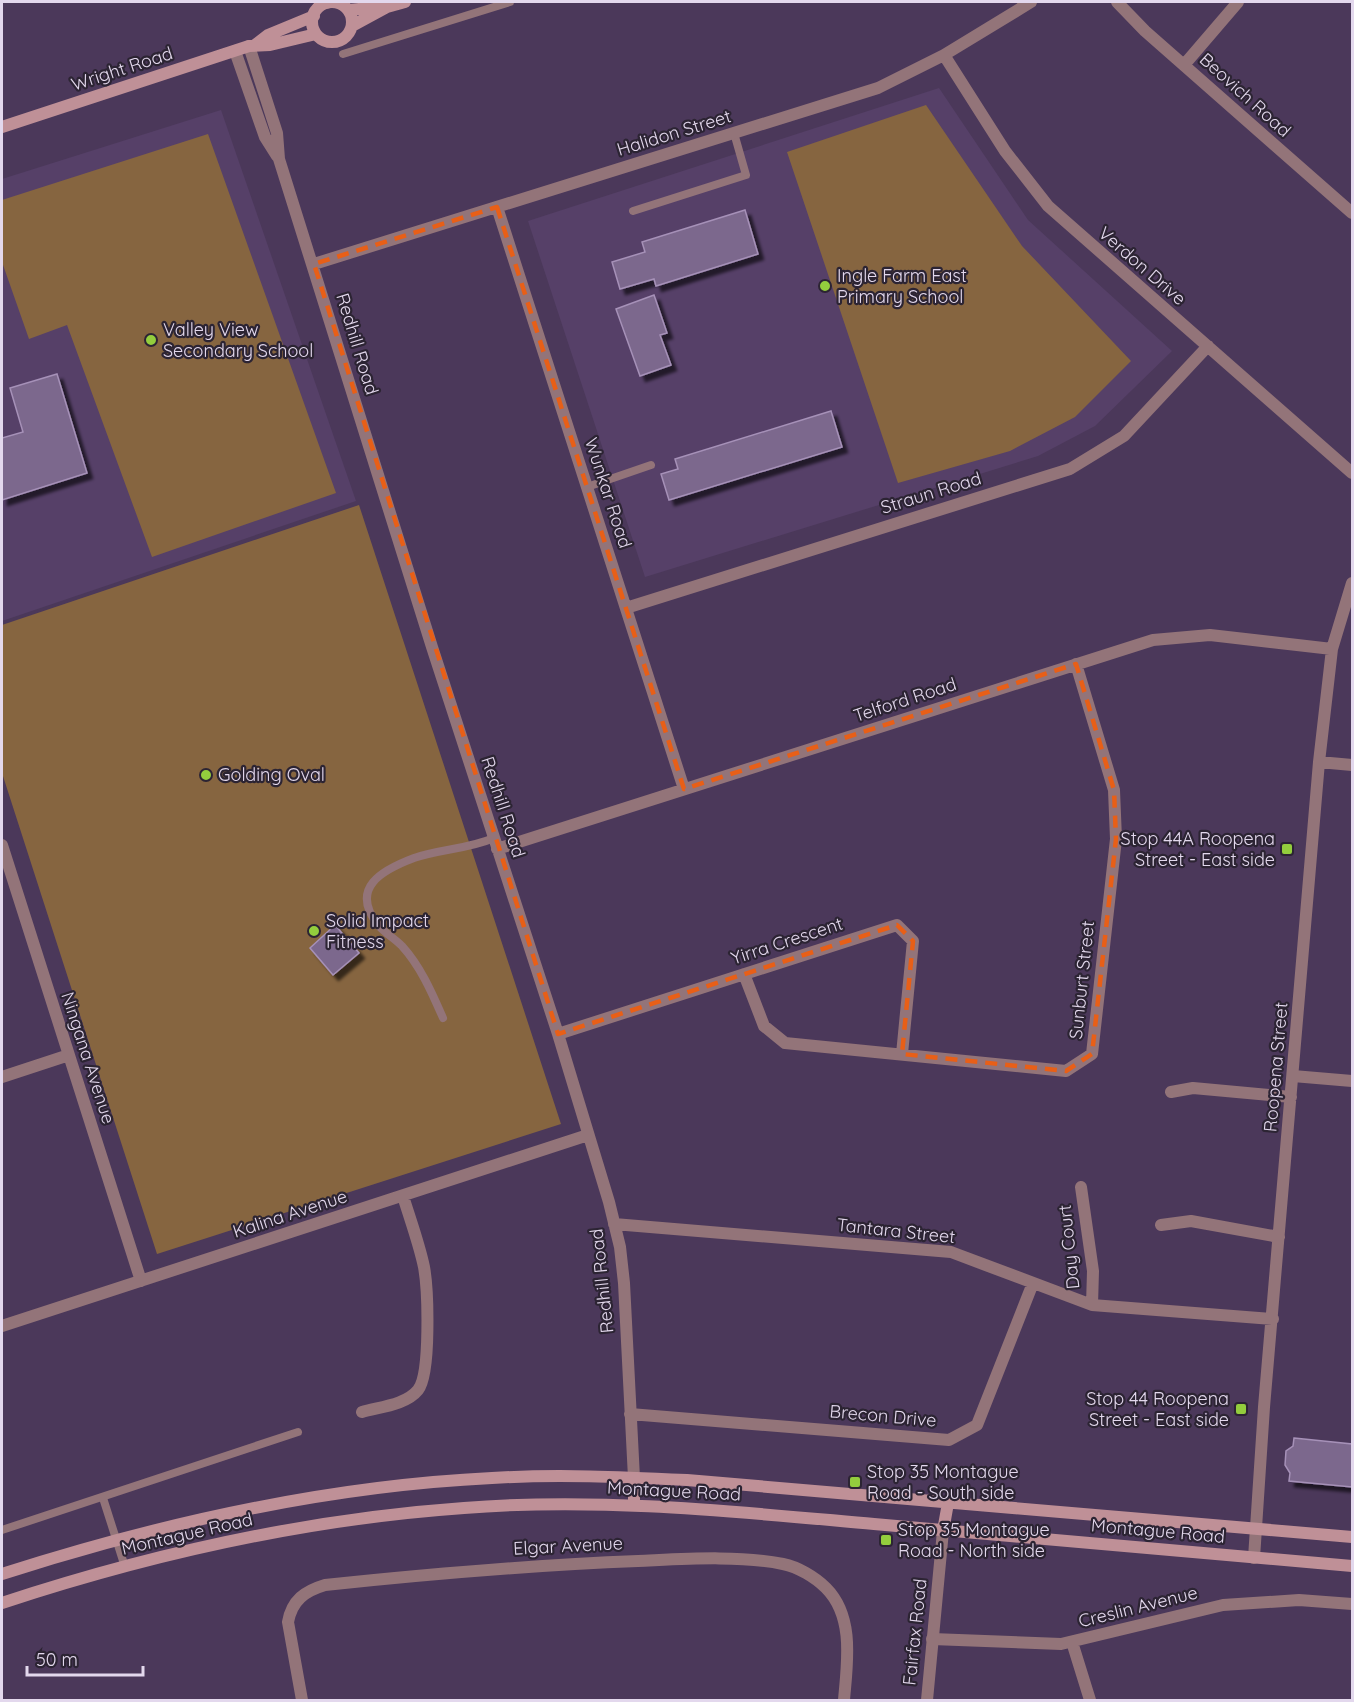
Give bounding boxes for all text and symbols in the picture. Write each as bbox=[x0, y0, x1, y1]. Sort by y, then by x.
street label: Wright Road bbox=[68, 41, 175, 96]
street label: Beovich Road bbox=[1195, 48, 1296, 142]
street label: Halidon Street bbox=[614, 104, 734, 161]
street label: Verdon Drive bbox=[1094, 221, 1191, 310]
place label: Ingle Farm East Primary School bbox=[837, 264, 967, 308]
marker: Ingle Farm East Primary School bbox=[818, 279, 832, 293]
street label: Redhill Road bbox=[331, 290, 384, 397]
place label: Valley View Secondary School bbox=[163, 318, 313, 362]
marker: Valley View Secondary School bbox=[144, 333, 158, 347]
street label: Wunkar Road bbox=[580, 435, 637, 551]
street label: Straun Road bbox=[878, 466, 984, 519]
street label: Telford Road bbox=[851, 672, 959, 727]
street label: Redhill Road bbox=[476, 753, 531, 860]
place label: Golding Oval bbox=[218, 763, 325, 786]
marker: Golding Oval bbox=[199, 768, 213, 782]
place label: Stop 44A Roopena Street - East side bbox=[1121, 827, 1275, 871]
marker: Stop 44A Roopena Street - East side bbox=[1280, 842, 1294, 856]
place label: Solid Impact Fitness bbox=[326, 909, 429, 953]
street label: Yirra Crescent bbox=[728, 912, 846, 969]
street label: Sunburt Street bbox=[1064, 920, 1099, 1040]
marker: Solid Impact Fitness bbox=[307, 924, 321, 938]
street label: Ningana Avenue bbox=[56, 989, 121, 1127]
street label: Roopena Street bbox=[1258, 1001, 1293, 1133]
street label: Kalina Avenue bbox=[230, 1184, 350, 1243]
street label: Day Court bbox=[1053, 1204, 1084, 1290]
street label: Tantara Street bbox=[836, 1213, 956, 1248]
street label: Redhill Road bbox=[585, 1228, 618, 1334]
place label: Stop 44 Roopena Street - East side bbox=[1086, 1387, 1229, 1431]
street label: Brecon Drive bbox=[829, 1399, 937, 1432]
marker: Stop 44 Roopena Street - East side bbox=[1234, 1402, 1248, 1416]
place label: Stop 35 Montague Road - South side bbox=[867, 1460, 1019, 1504]
marker: Stop 35 Montague Road - South side bbox=[848, 1475, 862, 1489]
street label: Montague Road bbox=[606, 1476, 742, 1505]
street label: Montague Road bbox=[119, 1507, 255, 1560]
street label: Montague Road bbox=[1090, 1513, 1226, 1548]
place label: Stop 35 Montague Road - North side bbox=[898, 1518, 1050, 1562]
street label: Elgar Avenue bbox=[513, 1531, 623, 1560]
marker: Stop 35 Montague Road - North side bbox=[879, 1533, 893, 1547]
street label: Fairfax Road bbox=[897, 1577, 932, 1686]
street label: Creslin Avenue bbox=[1076, 1581, 1200, 1632]
scale bar bbox=[27, 1639, 142, 1677]
text: 50 m bbox=[36, 1648, 78, 1671]

